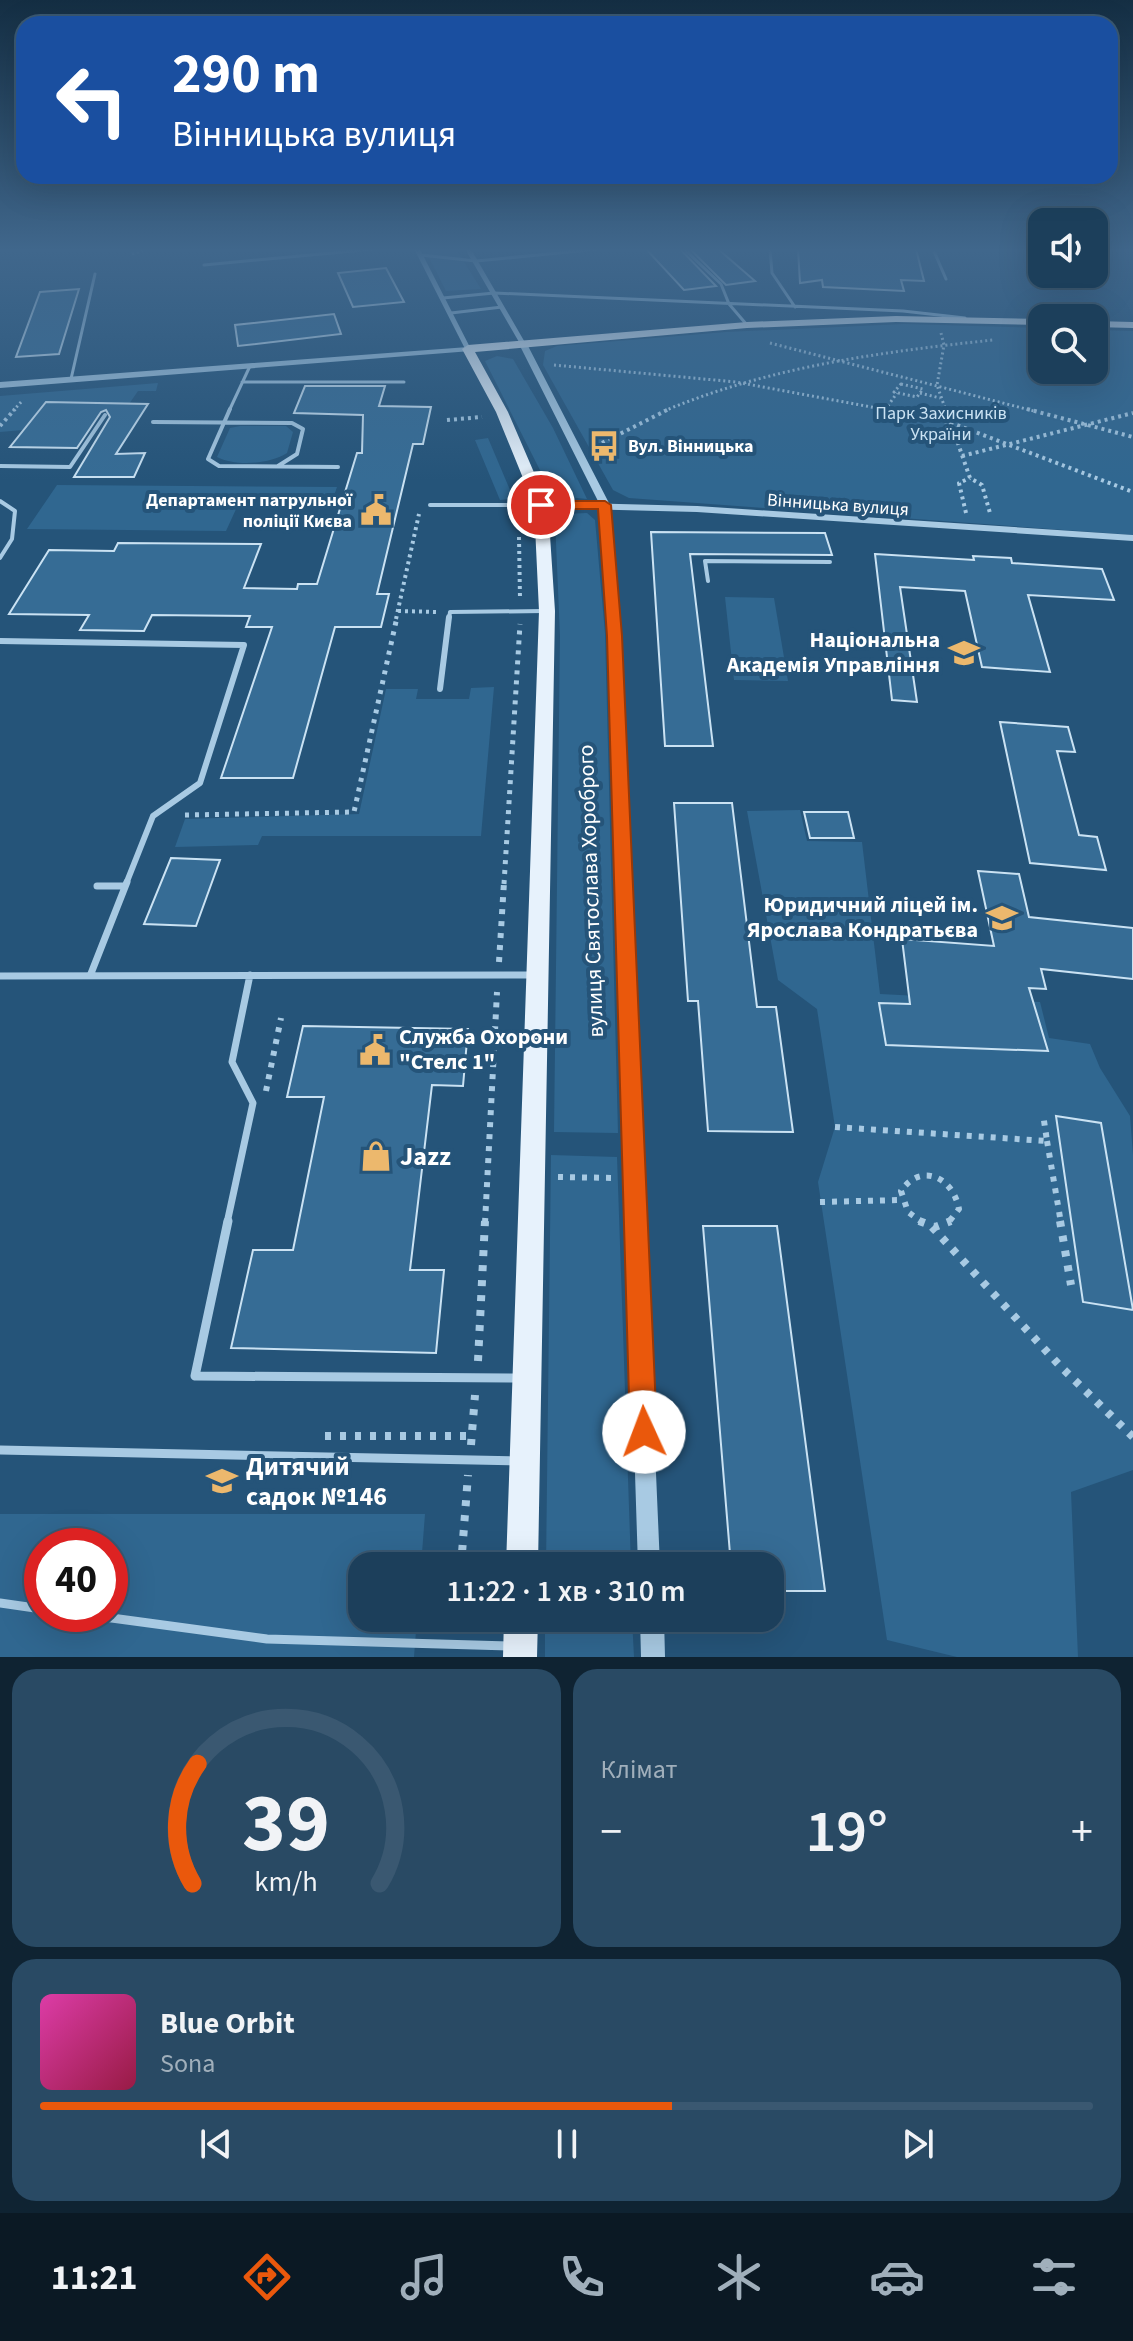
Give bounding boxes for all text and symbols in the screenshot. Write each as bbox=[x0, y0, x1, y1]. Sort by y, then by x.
text: 290 m bbox=[172, 35, 320, 114]
icon: left bbox=[40, 48, 144, 152]
text: Вінницька вулиця bbox=[172, 109, 456, 160]
map controls bbox=[1028, 208, 1108, 384]
button: sound bbox=[1028, 208, 1108, 288]
button: search bbox=[1028, 304, 1108, 384]
park label: Парк Захисників України bbox=[875, 401, 1007, 447]
bus stop icon: Вул. Вінницька bbox=[587, 429, 621, 463]
place label: Вул. Вінницька bbox=[628, 434, 753, 459]
pin bbox=[507, 471, 575, 539]
icon: arrive bbox=[519, 483, 563, 527]
place label: Департамент патрульної поліції Києва bbox=[146, 488, 353, 534]
street label: Вінницька вулиця bbox=[766, 488, 910, 522]
public building icon: Департамент патрульної поліції Києва bbox=[359, 493, 393, 527]
place label: Національна Академія Управління bbox=[726, 624, 940, 681]
school or university icon: Національна Академія Управління bbox=[947, 636, 981, 670]
street label: вулиця Святослава Хороброго bbox=[570, 744, 612, 1038]
place label: Юридичний ліцей ім. Ярослава Кондратьєва bbox=[747, 889, 978, 946]
school or university icon: Юридичний ліцей ім. Ярослава Кондратьєва bbox=[985, 901, 1019, 935]
place label: Служба Охорони "Стелс 1" bbox=[399, 1021, 568, 1078]
public building icon: Служба Охорони "Стелс 1" bbox=[358, 1033, 392, 1067]
place label: Jazz bbox=[400, 1138, 451, 1175]
shop icon: Jazz bbox=[359, 1139, 393, 1173]
position arrow bbox=[602, 1390, 686, 1474]
place label: Дитячий садок №146 bbox=[246, 1448, 387, 1515]
school or university icon: Дитячий садок №146 bbox=[205, 1464, 239, 1498]
speed limit sign: 40 bbox=[24, 1528, 128, 1632]
text: 11:22 · 1 хв · 310 m bbox=[446, 1570, 686, 1613]
text: Клімат bbox=[601, 1751, 677, 1788]
text: 39 bbox=[242, 1765, 330, 1883]
text: 19° bbox=[806, 1790, 888, 1875]
text: − bbox=[601, 1801, 622, 1864]
text: + bbox=[1071, 1801, 1093, 1864]
text: km/h bbox=[255, 1862, 318, 1902]
text: Blue Orbit bbox=[160, 2002, 295, 2045]
text: Sona bbox=[160, 2045, 215, 2082]
icon: previous bbox=[194, 2122, 238, 2166]
icon: pause bbox=[545, 2122, 589, 2166]
icon: next bbox=[896, 2122, 940, 2166]
icon: directions bbox=[239, 2249, 295, 2305]
icon: music bbox=[396, 2249, 452, 2305]
icon: phone bbox=[554, 2249, 610, 2305]
icon: climate bbox=[711, 2249, 767, 2305]
icon: car bbox=[869, 2249, 925, 2305]
icon: filters bbox=[1026, 2249, 1082, 2305]
text: 11:21 bbox=[51, 2252, 138, 2303]

